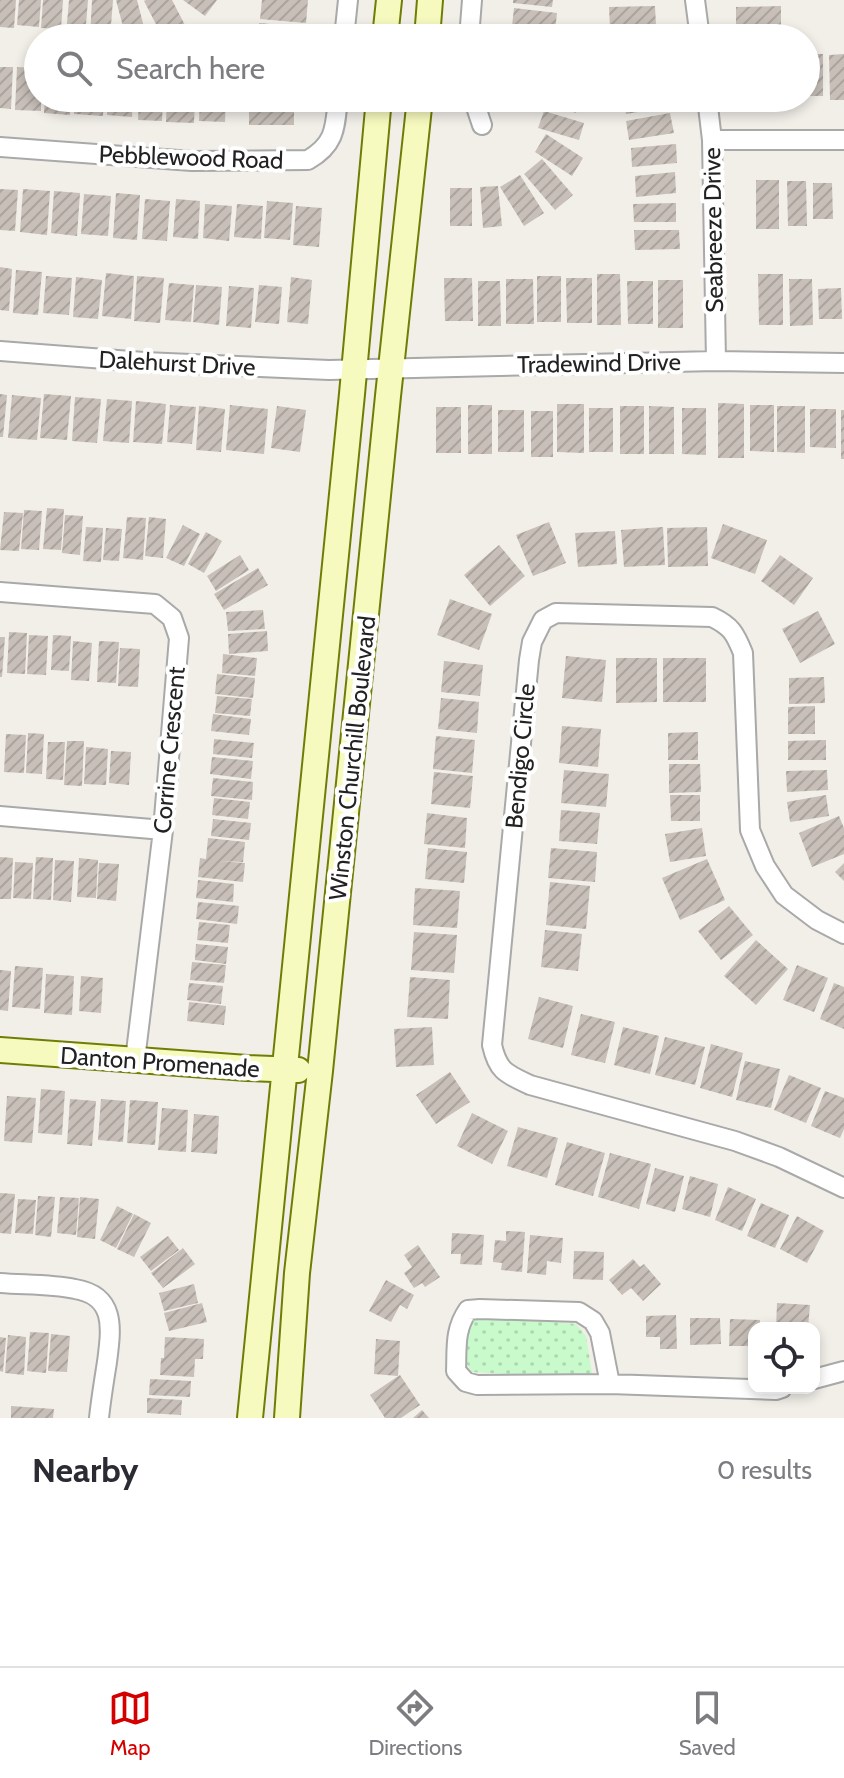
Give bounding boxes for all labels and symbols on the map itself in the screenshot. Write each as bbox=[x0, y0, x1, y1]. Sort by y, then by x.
street label: Pebblewood Road bbox=[98, 139, 284, 175]
street label: Seabreeze Drive bbox=[697, 147, 729, 313]
street label: Dalehurst Drive bbox=[98, 344, 256, 382]
street label: Tradewind Drive bbox=[517, 347, 681, 379]
street label: Winston Churchill Boulevard bbox=[323, 614, 381, 902]
street label: Corrine Crescent bbox=[147, 665, 191, 835]
street label: Bendigo Circle bbox=[499, 682, 541, 830]
street label: Danton Promenade bbox=[59, 1041, 261, 1083]

